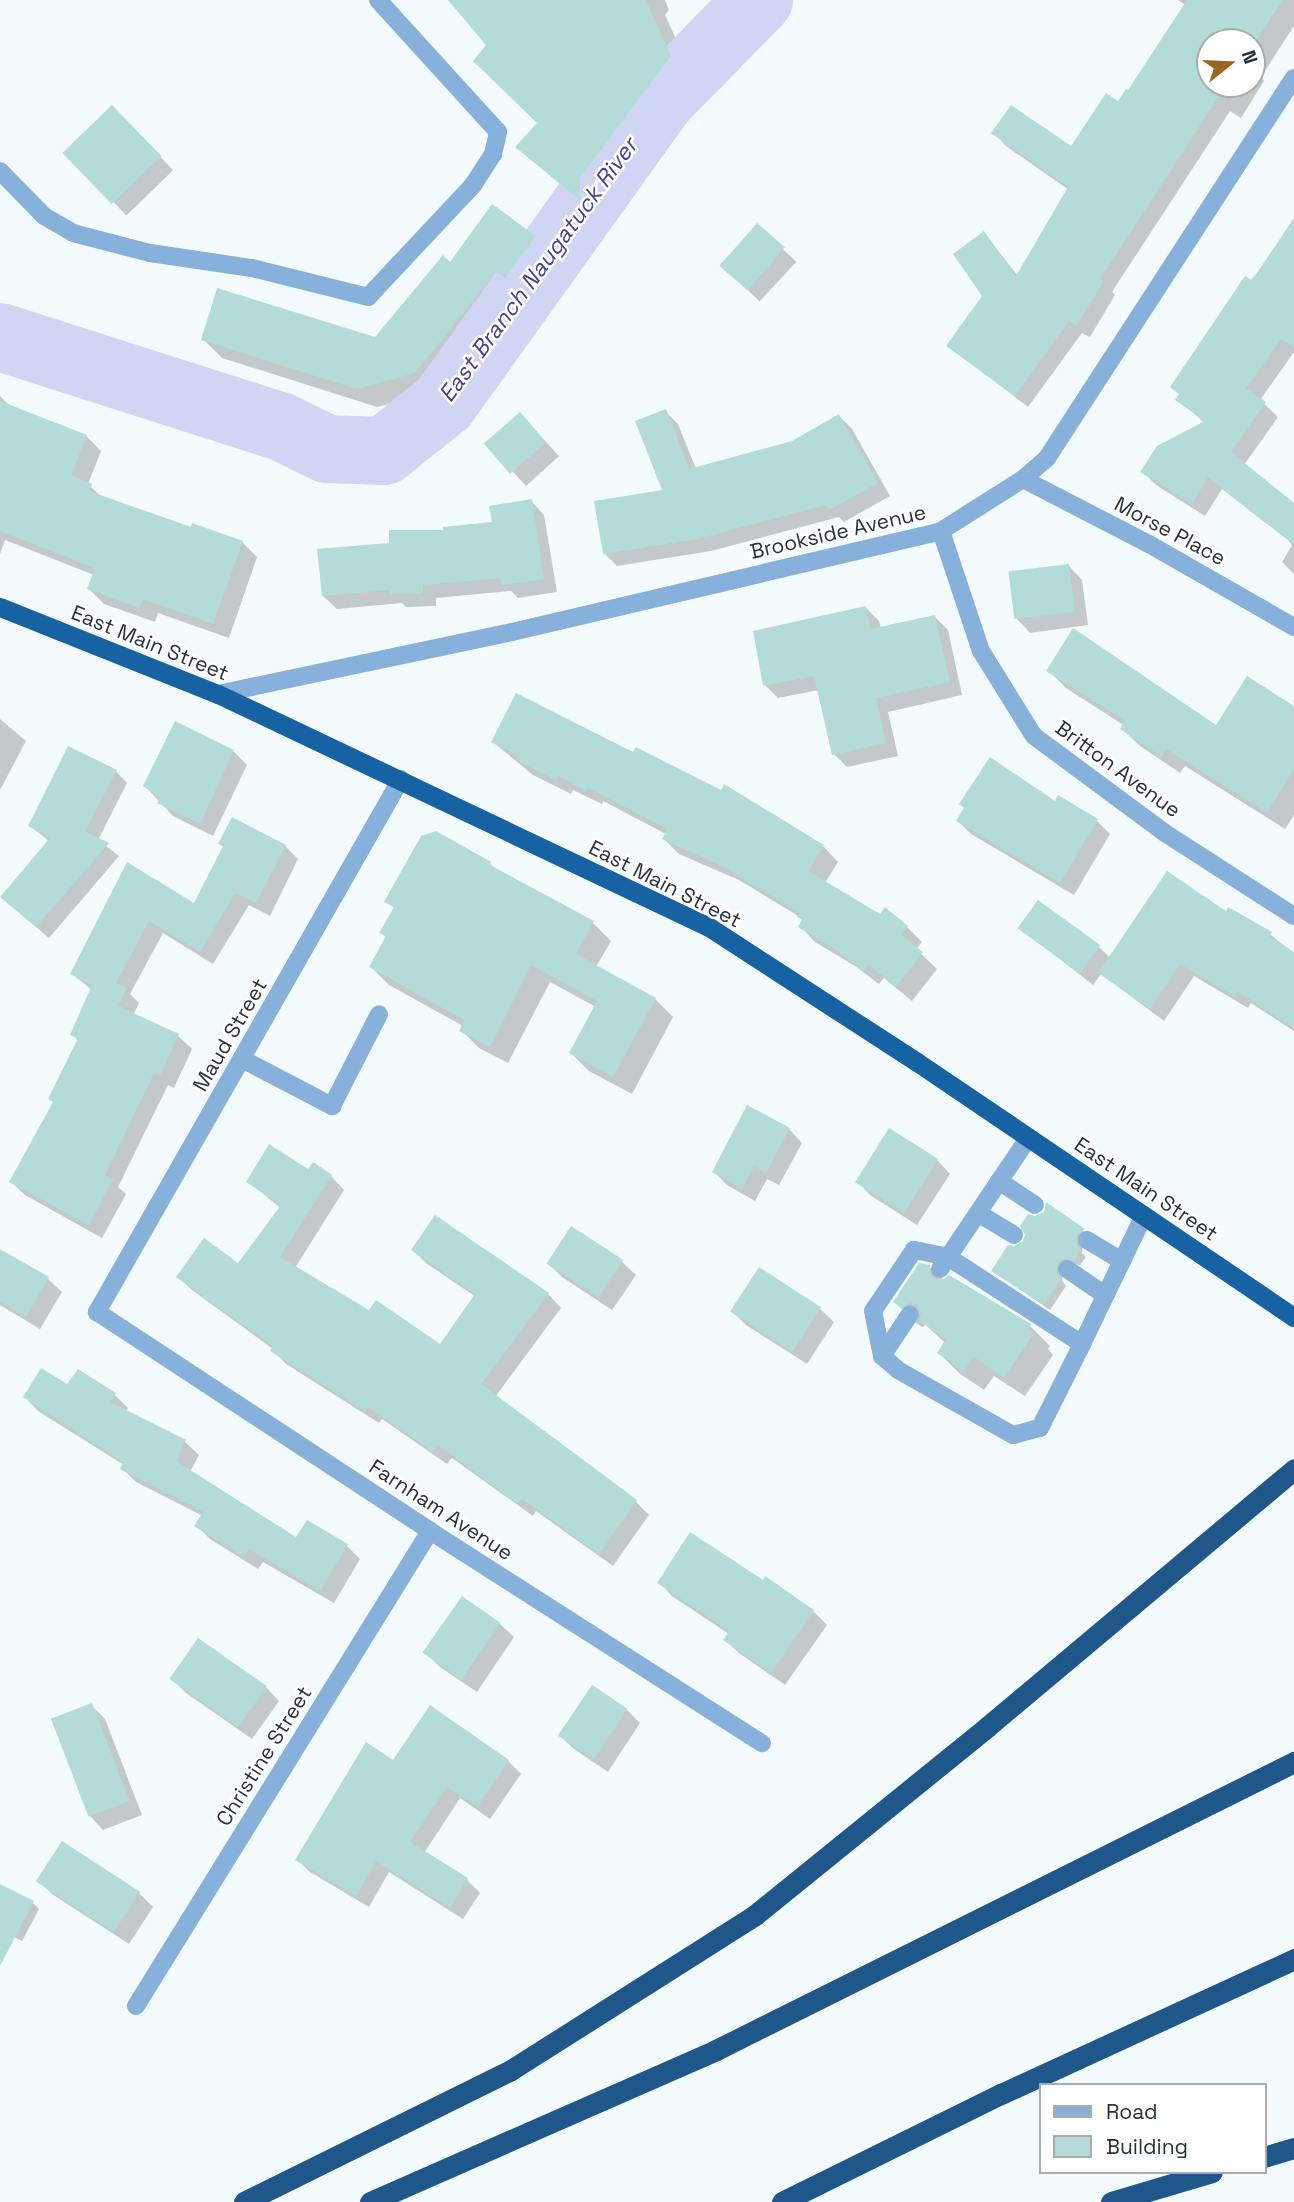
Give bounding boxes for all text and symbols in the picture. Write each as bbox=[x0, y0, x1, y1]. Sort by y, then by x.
north arrow bbox=[1196, 28, 1266, 98]
text: N bbox=[1236, 47, 1263, 67]
water label: East Branch Naugatuck River bbox=[433, 133, 643, 407]
street label: Morse Place bbox=[1110, 491, 1230, 571]
street label: Brookside Avenue bbox=[747, 499, 929, 565]
street label: East Main Street bbox=[68, 600, 232, 686]
street label: Britton Avenue bbox=[1050, 715, 1186, 823]
street label: East Main Street bbox=[585, 835, 745, 933]
street label: Maud Street bbox=[188, 974, 272, 1096]
street label: East Main Street bbox=[1070, 1132, 1222, 1246]
street label: Farnham Avenue bbox=[364, 1454, 518, 1566]
street label: Christine Street bbox=[211, 1682, 317, 1830]
legend bbox=[1038, 2083, 1266, 2174]
text: Road bbox=[1106, 2098, 1158, 2125]
text: Building bbox=[1106, 2133, 1188, 2160]

